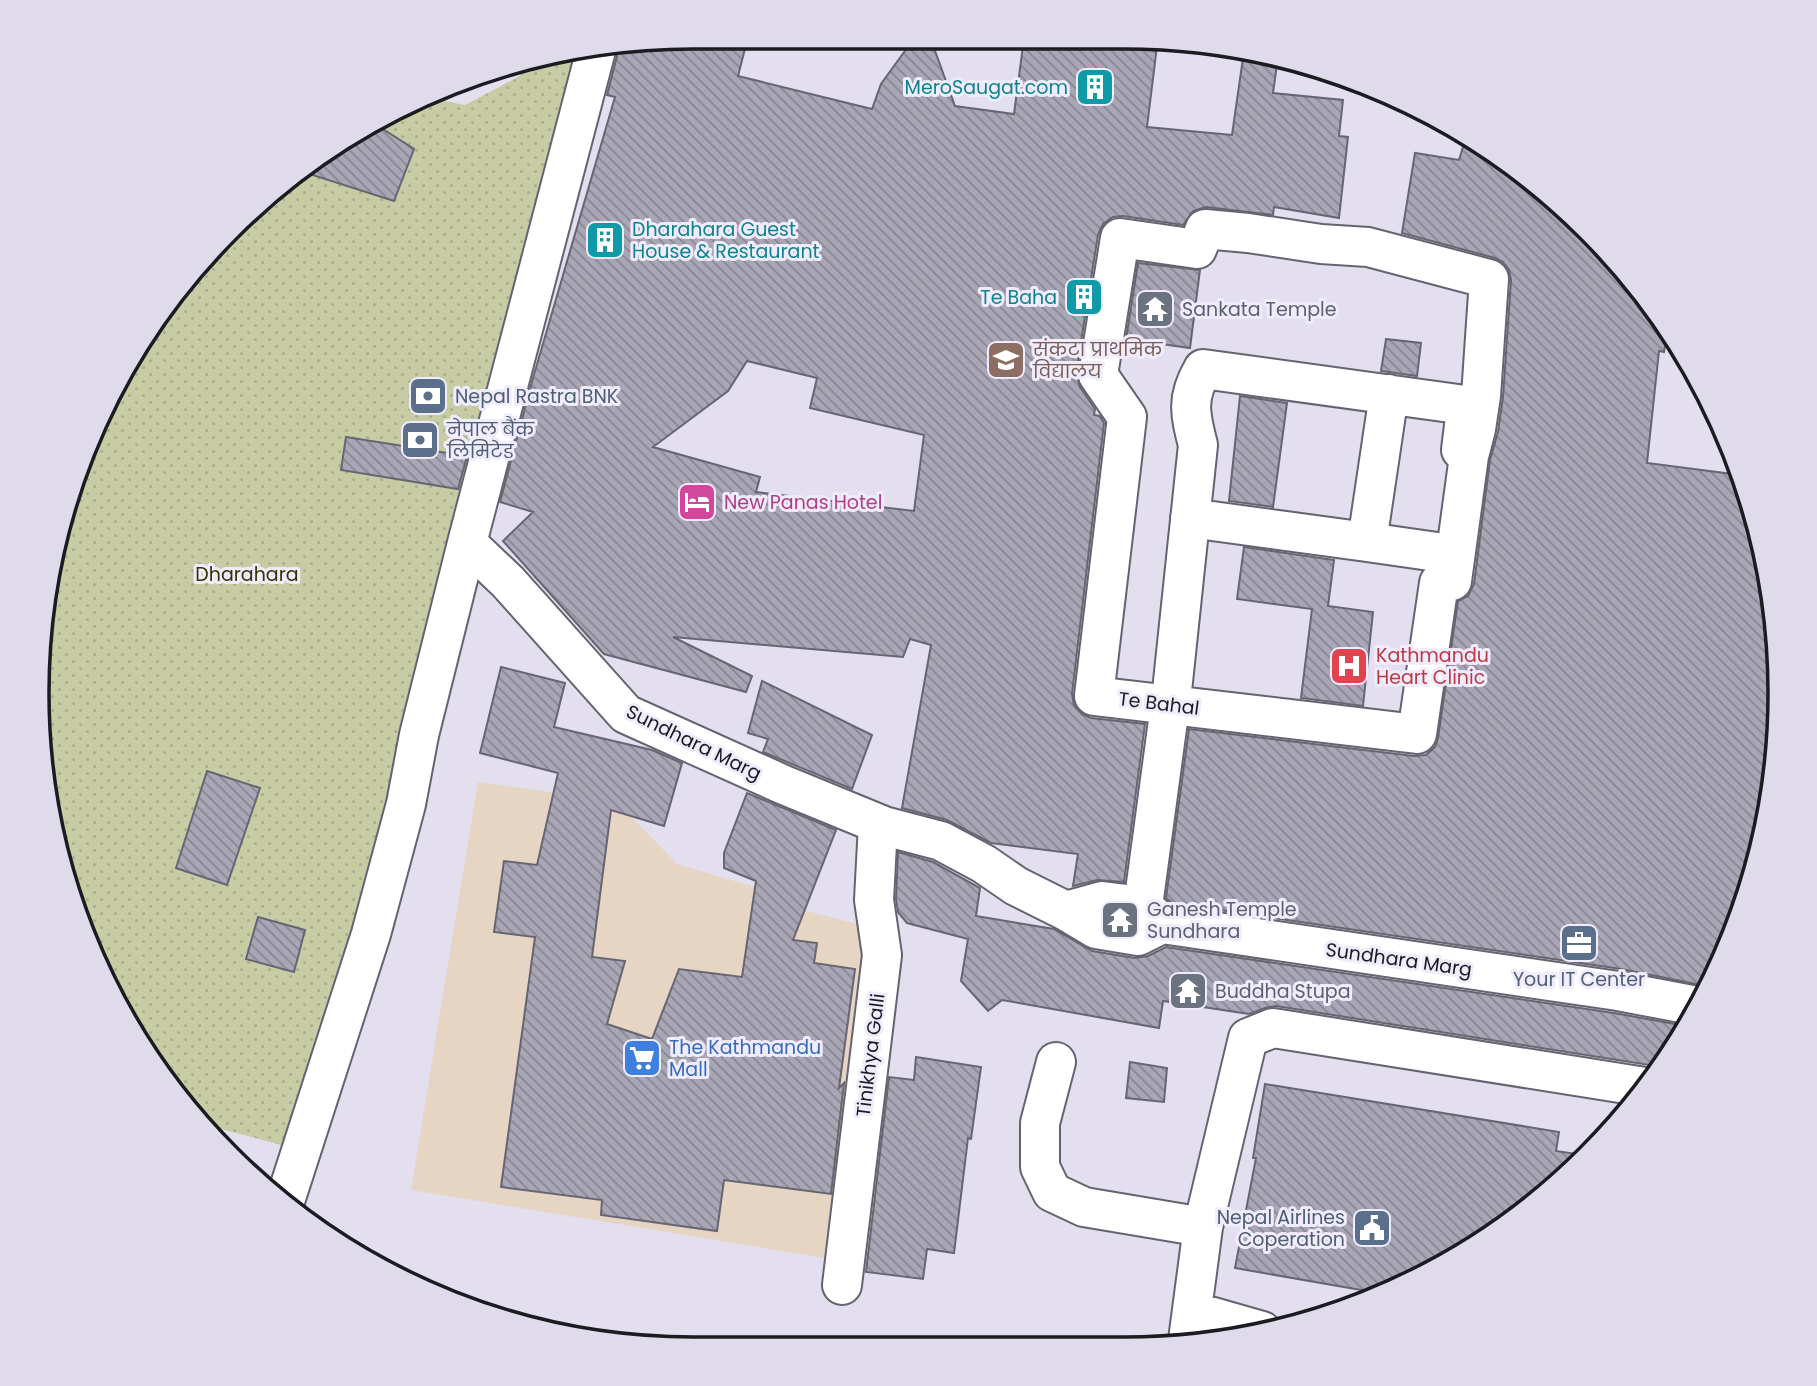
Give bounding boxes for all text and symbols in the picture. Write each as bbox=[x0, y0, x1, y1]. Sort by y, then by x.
building icon: MeroSaugat.com bbox=[1074, 66, 1116, 108]
place label: MeroSaugat.com bbox=[905, 74, 1068, 101]
place label: Dharahara Guest House & Restaurant bbox=[632, 216, 820, 265]
building icon: Dharahara Guest House & Restaurant bbox=[584, 219, 626, 261]
building icon: Te Baha bbox=[1063, 276, 1105, 318]
place label: Te Baha bbox=[980, 284, 1057, 311]
temple icon: Sankata Temple bbox=[1134, 288, 1176, 330]
place label: Sankata Temple bbox=[1182, 296, 1337, 323]
place label: संकटा प्राथमिक विद्यालय bbox=[1032, 336, 1164, 385]
school or university icon: संकटा प्राथमिक विद्यालय bbox=[985, 339, 1027, 381]
bank icon: Nepal Rastra BNK bbox=[407, 375, 449, 417]
place label: Nepal Rastra BNK bbox=[455, 383, 618, 410]
place label: नेपाल बैंक लिमिटेड bbox=[446, 415, 535, 465]
bank icon: नेपाल बैंक लिमिटेड bbox=[399, 419, 441, 461]
hotel icon: New Panas Hotel bbox=[676, 481, 718, 523]
place label: New Panas Hotel bbox=[724, 489, 882, 516]
park label: Dharahara bbox=[195, 561, 299, 588]
place label: Kathmandu Heart Clinic bbox=[1376, 642, 1489, 691]
hospital icon: Kathmandu Heart Clinic bbox=[1328, 645, 1370, 687]
street label: Te Bahal bbox=[1117, 685, 1201, 722]
street label: Sundhara Marg bbox=[622, 698, 766, 787]
place label: Ganesh Temple Sundhara bbox=[1147, 896, 1297, 945]
temple icon: Ganesh Temple Sundhara bbox=[1099, 899, 1141, 941]
office icon: Your IT Center bbox=[1558, 922, 1600, 964]
street label: Sundhara Marg bbox=[1324, 936, 1474, 983]
place label: Your IT Center bbox=[1513, 966, 1645, 993]
temple icon: Buddha Stupa bbox=[1167, 970, 1209, 1012]
place label: Buddha Stupa bbox=[1215, 978, 1351, 1005]
street label: Tinikhya Galli bbox=[850, 992, 891, 1118]
place label: The Kathmandu Mall bbox=[669, 1034, 821, 1083]
supermarket icon: The Kathmandu Mall bbox=[621, 1037, 663, 1079]
place label: Nepal Airlines Coperation bbox=[1217, 1204, 1345, 1253]
public building icon: Nepal Airlines Coperation bbox=[1351, 1207, 1393, 1249]

